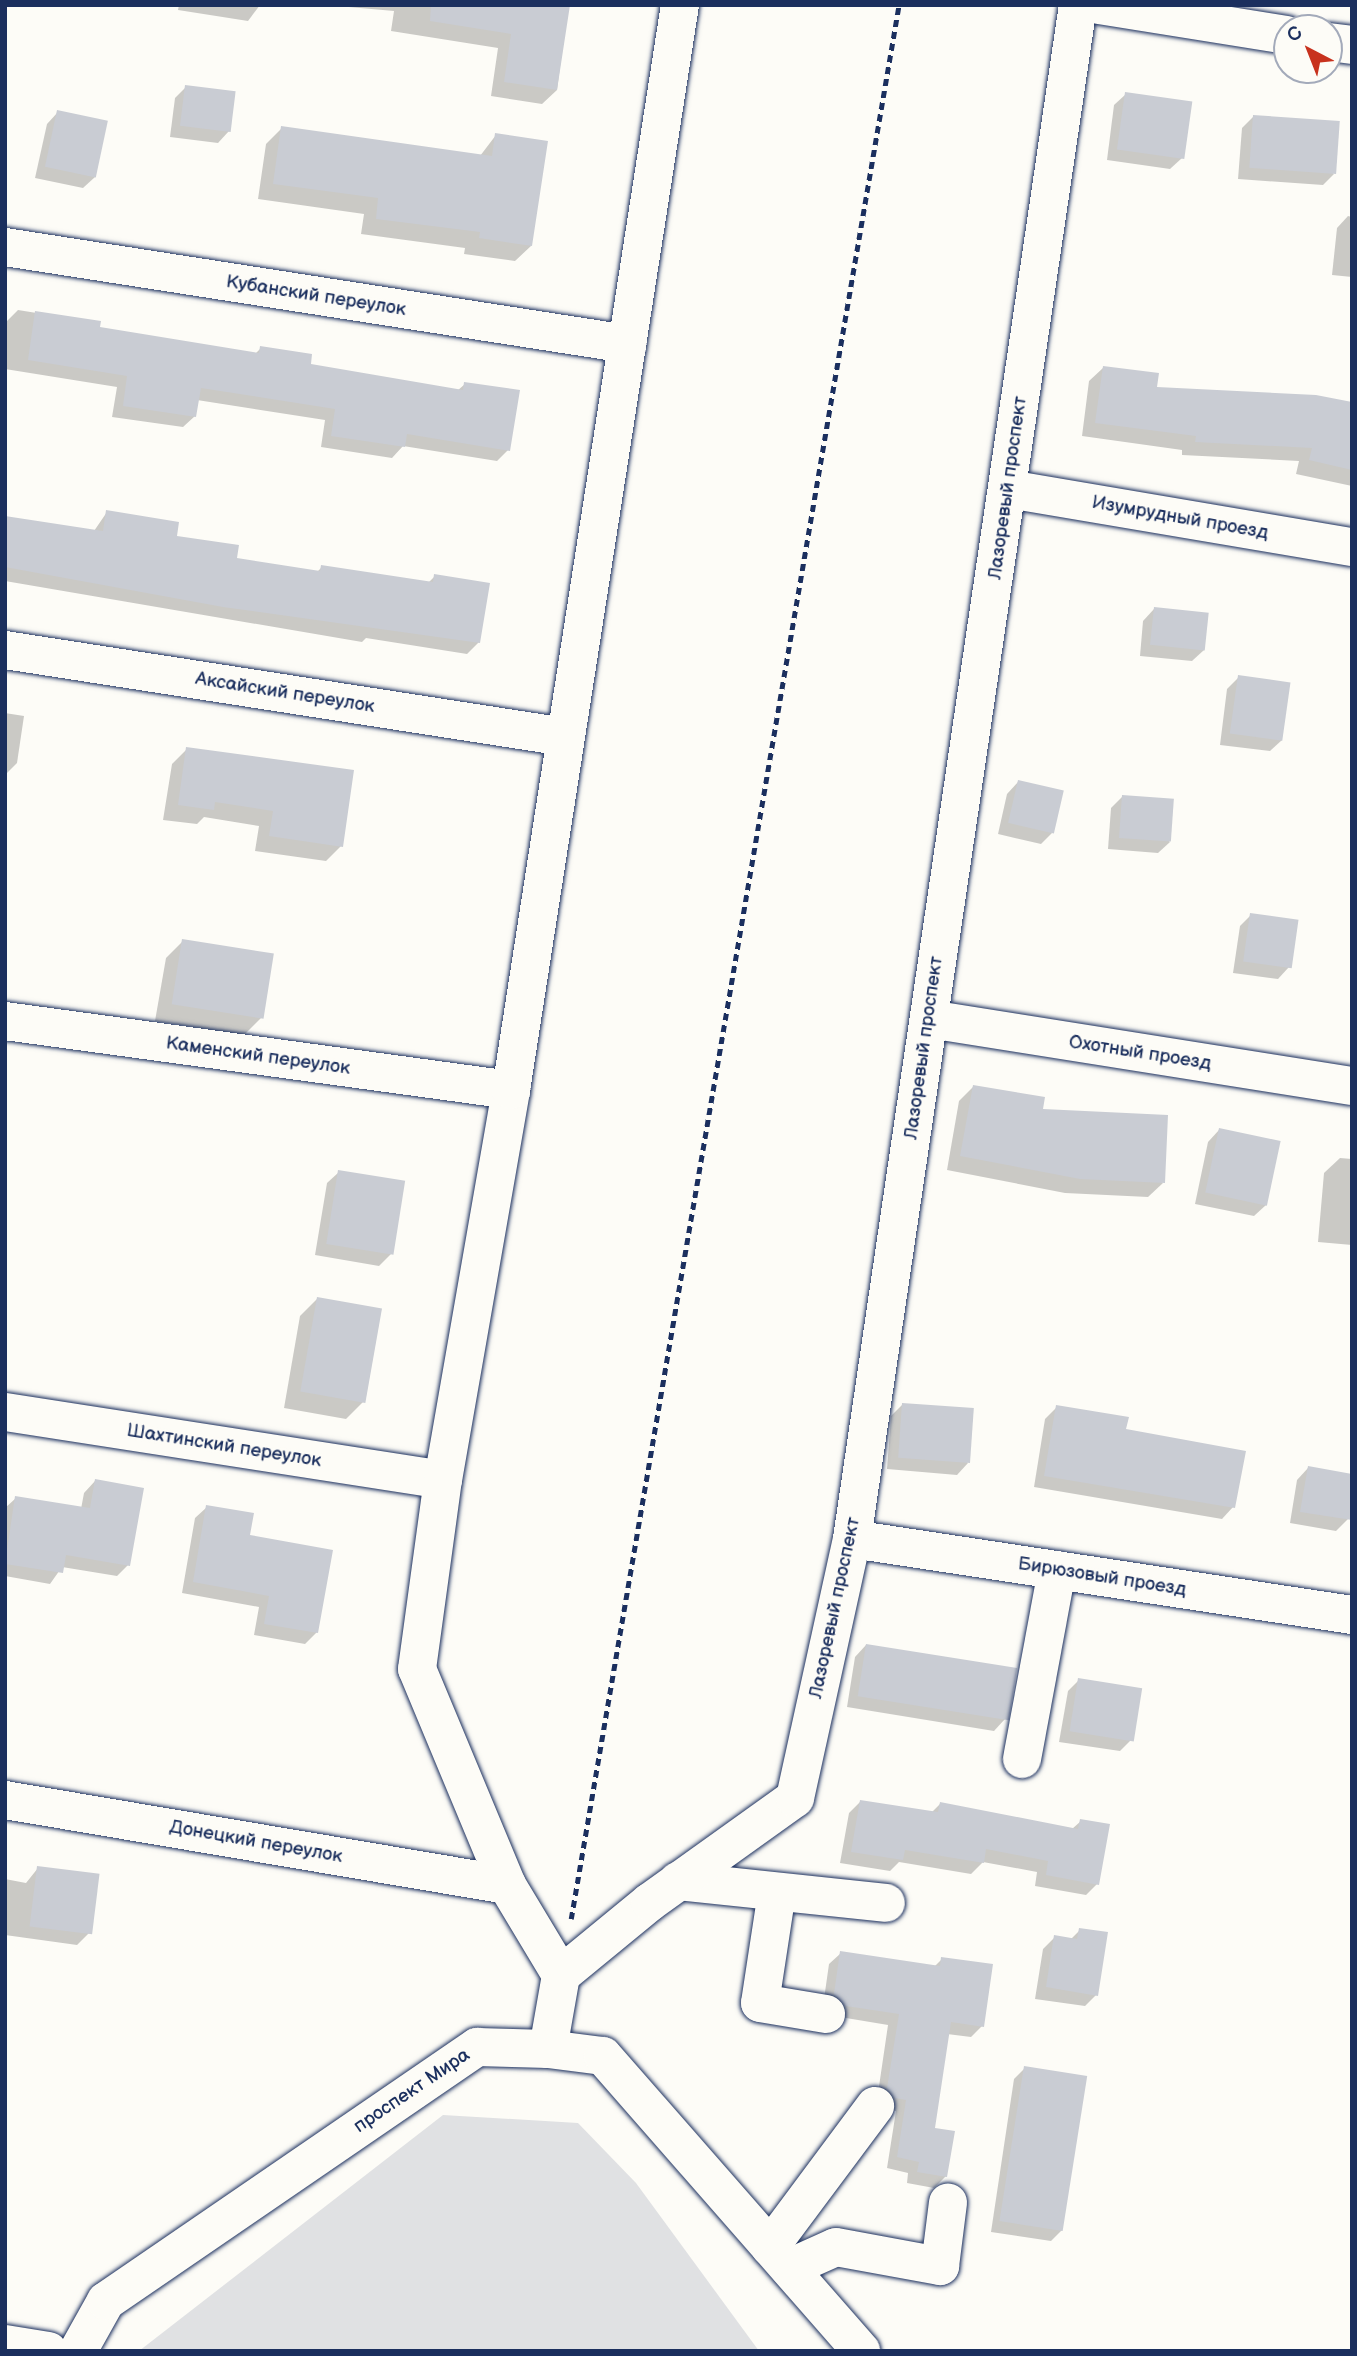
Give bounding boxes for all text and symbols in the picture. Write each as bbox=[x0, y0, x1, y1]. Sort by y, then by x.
north arrow bbox=[1273, 14, 1343, 84]
text: С bbox=[1282, 22, 1308, 47]
street label: Кубанский переулок bbox=[224, 271, 408, 321]
street label: Лазоревый проспект bbox=[984, 395, 1032, 581]
street label: Изумрудный проезд bbox=[1090, 491, 1270, 545]
street label: Аксайский переулок bbox=[194, 668, 376, 718]
street label: Лазоревый проспект bbox=[900, 955, 948, 1141]
street label: Охотный проезд bbox=[1067, 1030, 1213, 1076]
street label: Каменский переулок bbox=[164, 1032, 352, 1080]
street label: Шахтинский переулок bbox=[125, 1419, 323, 1473]
street label: Лазоревый проспект bbox=[805, 1515, 865, 1701]
street label: Бирюзовый проезд bbox=[1016, 1552, 1188, 1602]
street label: Донецкий переулок bbox=[168, 1816, 344, 1868]
street label: проспект Мира bbox=[350, 2044, 474, 2138]

